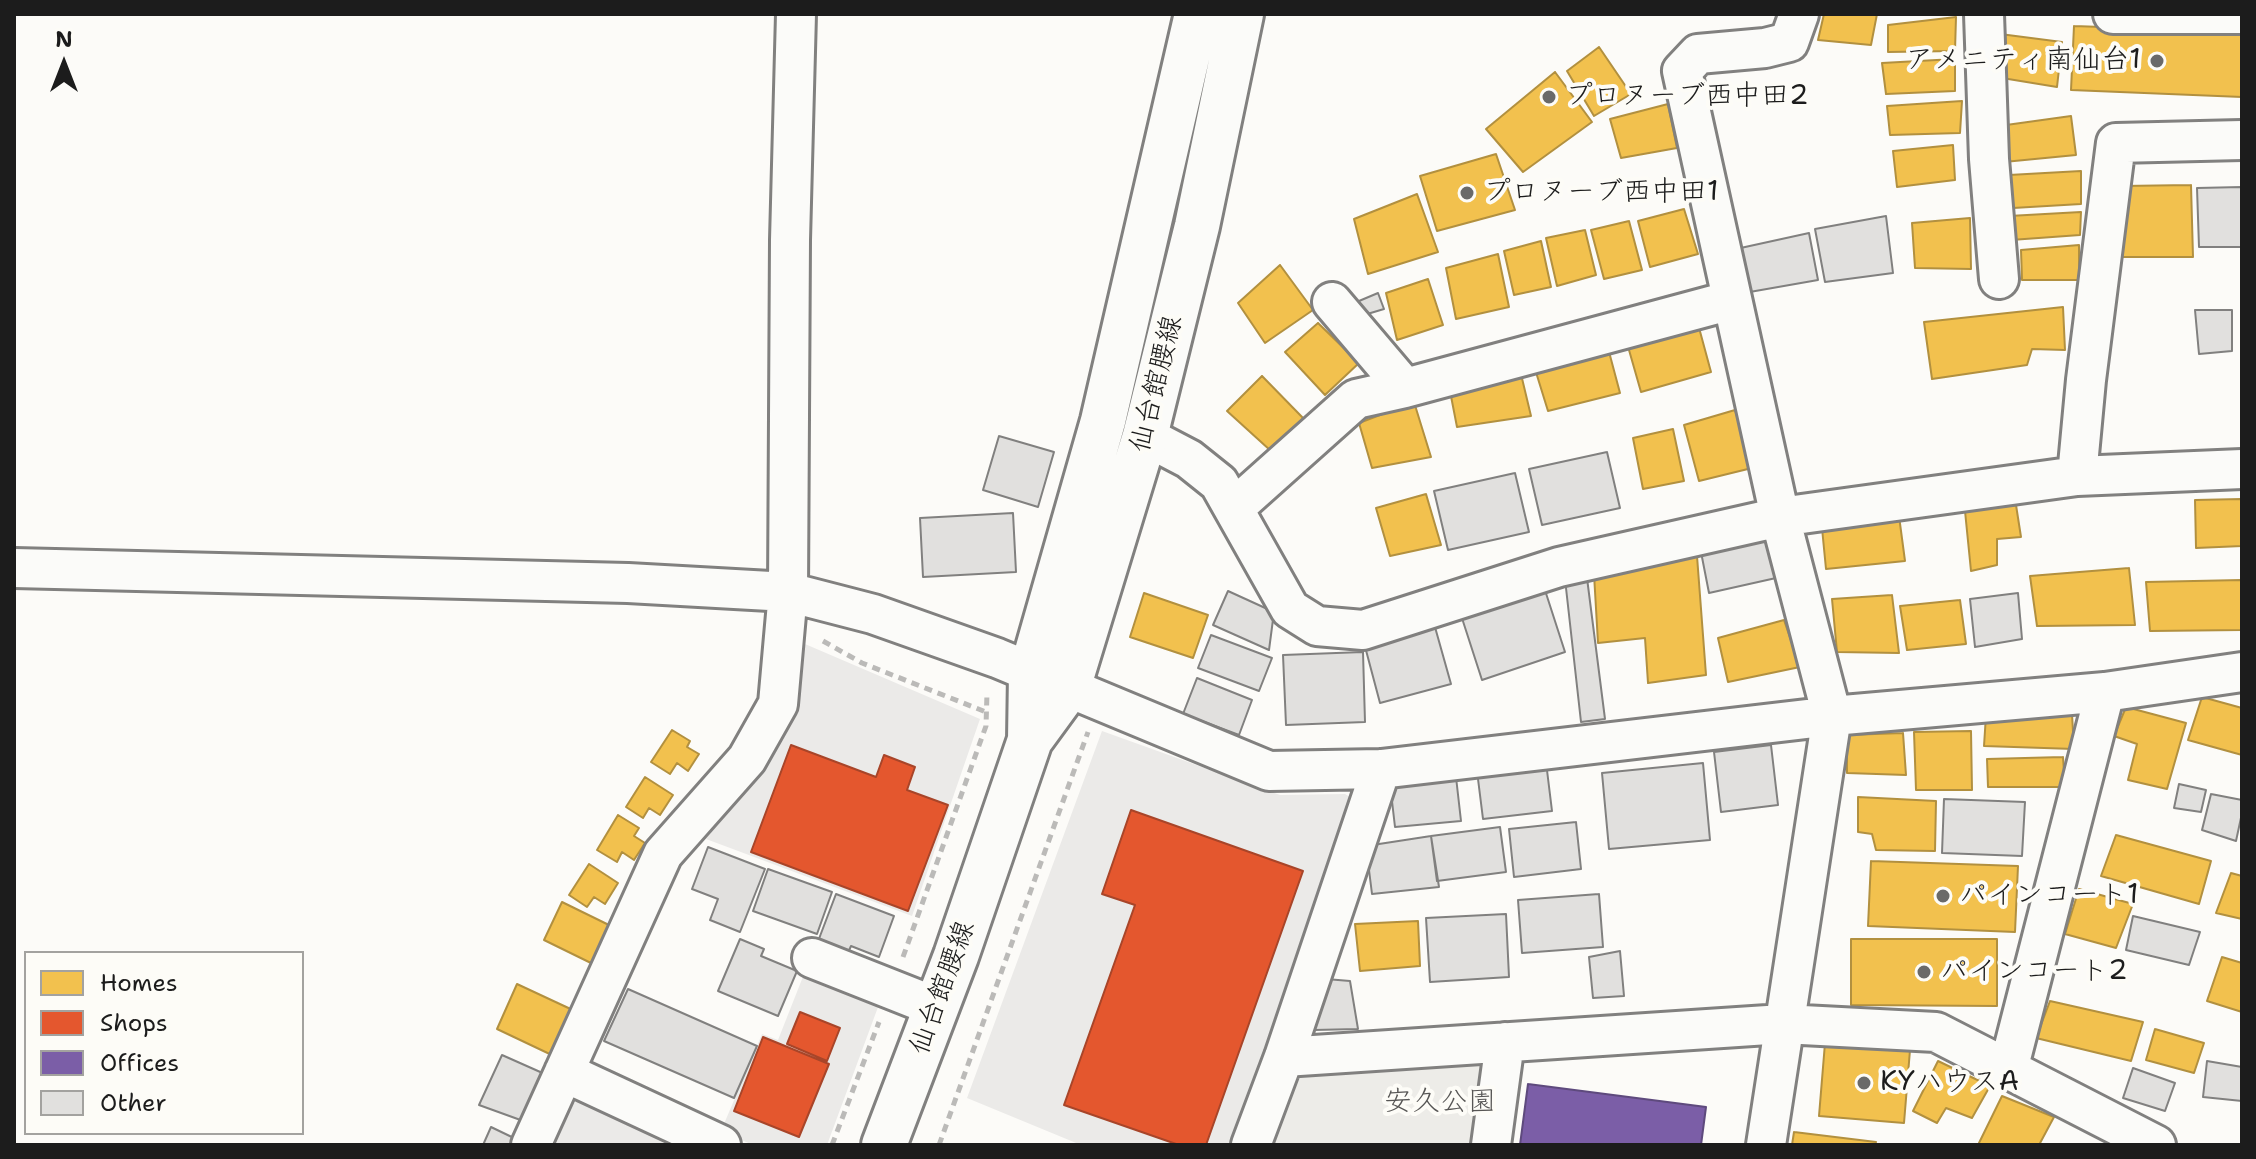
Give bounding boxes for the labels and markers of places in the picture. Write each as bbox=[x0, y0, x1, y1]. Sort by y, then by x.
place label: アメニティ南仙台1 bbox=[1905, 44, 2141, 78]
marker: アメニティ南仙台1 bbox=[2148, 52, 2166, 70]
place label: プロヌーブ西中田2 bbox=[1565, 80, 1809, 114]
marker: プロヌーブ西中田2 bbox=[1540, 88, 1558, 106]
place label: プロヌーブ西中田1 bbox=[1483, 176, 1719, 210]
marker: プロヌーブ西中田1 bbox=[1458, 184, 1476, 202]
place label: パインコート1 bbox=[1959, 879, 2139, 913]
marker: パインコート1 bbox=[1934, 887, 1952, 905]
place label: パインコート2 bbox=[1940, 955, 2128, 989]
marker: パインコート2 bbox=[1915, 963, 1933, 981]
place label: KYハウスA bbox=[1880, 1066, 2019, 1100]
marker: KYハウスA bbox=[1855, 1074, 1873, 1092]

